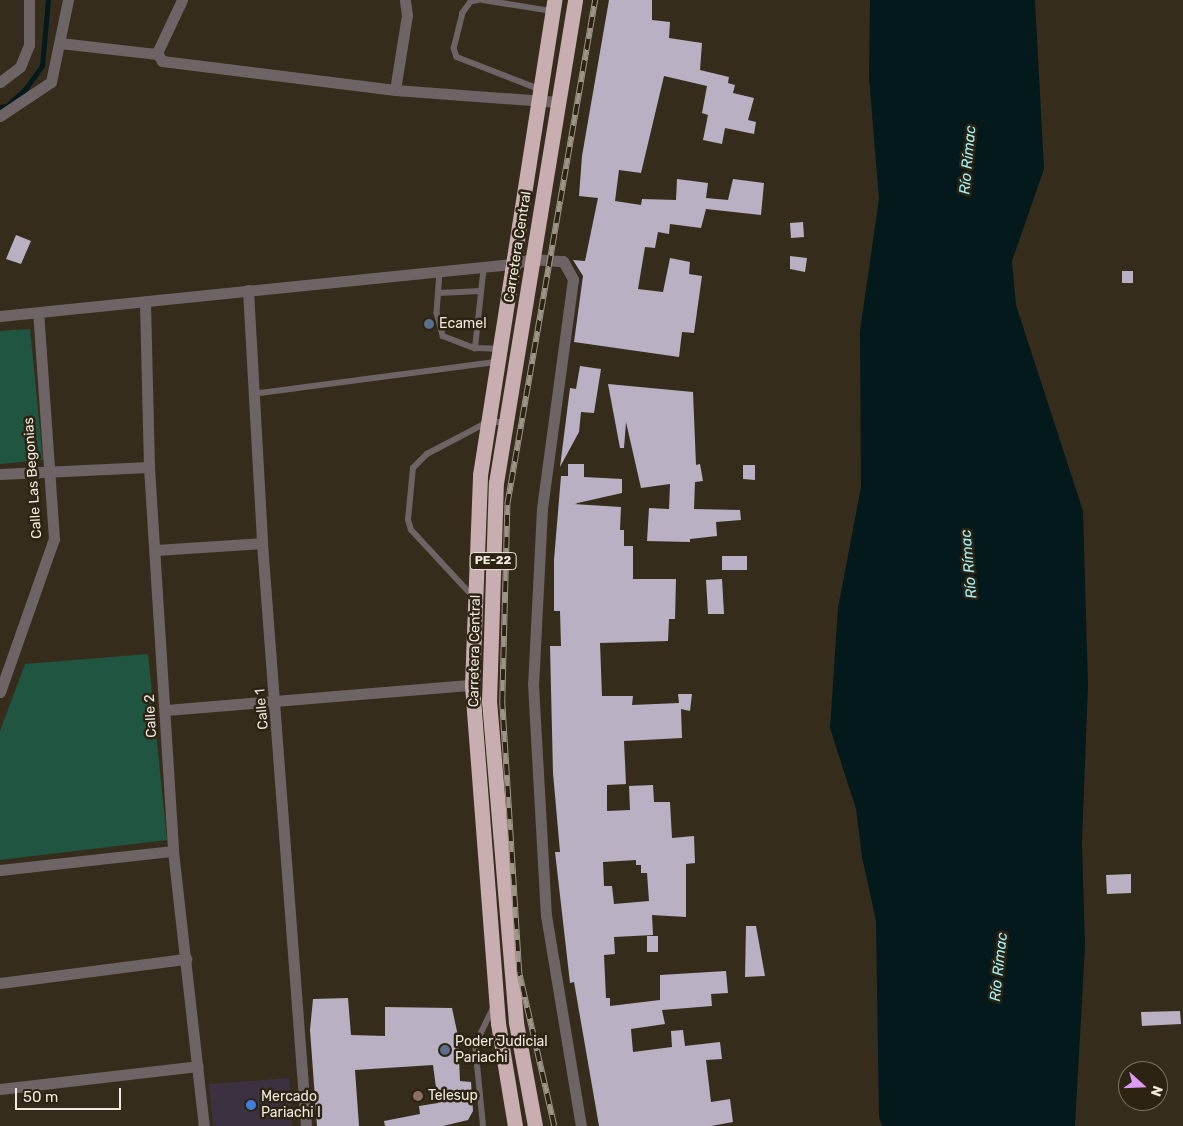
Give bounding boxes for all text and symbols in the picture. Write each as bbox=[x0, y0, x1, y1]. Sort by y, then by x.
water label: Río Rímac bbox=[956, 125, 980, 195]
street label: Carretera Central bbox=[501, 190, 535, 304]
place label: Ecamel bbox=[439, 316, 487, 332]
marker: Ecamel bbox=[423, 318, 435, 330]
street label: Calle Las Begonias bbox=[20, 417, 46, 539]
water label: Río Rímac bbox=[957, 529, 981, 599]
road number: PE-22 bbox=[469, 552, 517, 570]
street label: Carretera Central bbox=[466, 595, 484, 707]
street label: Calle 1 bbox=[252, 688, 272, 730]
street label: Calle 2 bbox=[141, 694, 161, 738]
water label: Río Rímac bbox=[986, 931, 1012, 1003]
place label: Poder Judicial Pariachi bbox=[455, 1034, 548, 1066]
marker: Poder Judicial Pariachi bbox=[439, 1044, 451, 1056]
north arrow bbox=[1118, 1061, 1168, 1111]
scale bar bbox=[18, 1078, 124, 1110]
text: N bbox=[1147, 1083, 1166, 1099]
text: 50 m bbox=[23, 1088, 58, 1106]
place label: Telesup bbox=[428, 1088, 478, 1104]
place label: Mercado Pariachi I bbox=[261, 1089, 321, 1122]
marker: Telesup bbox=[412, 1090, 424, 1102]
marker: Mercado Pariachi I bbox=[245, 1099, 257, 1111]

